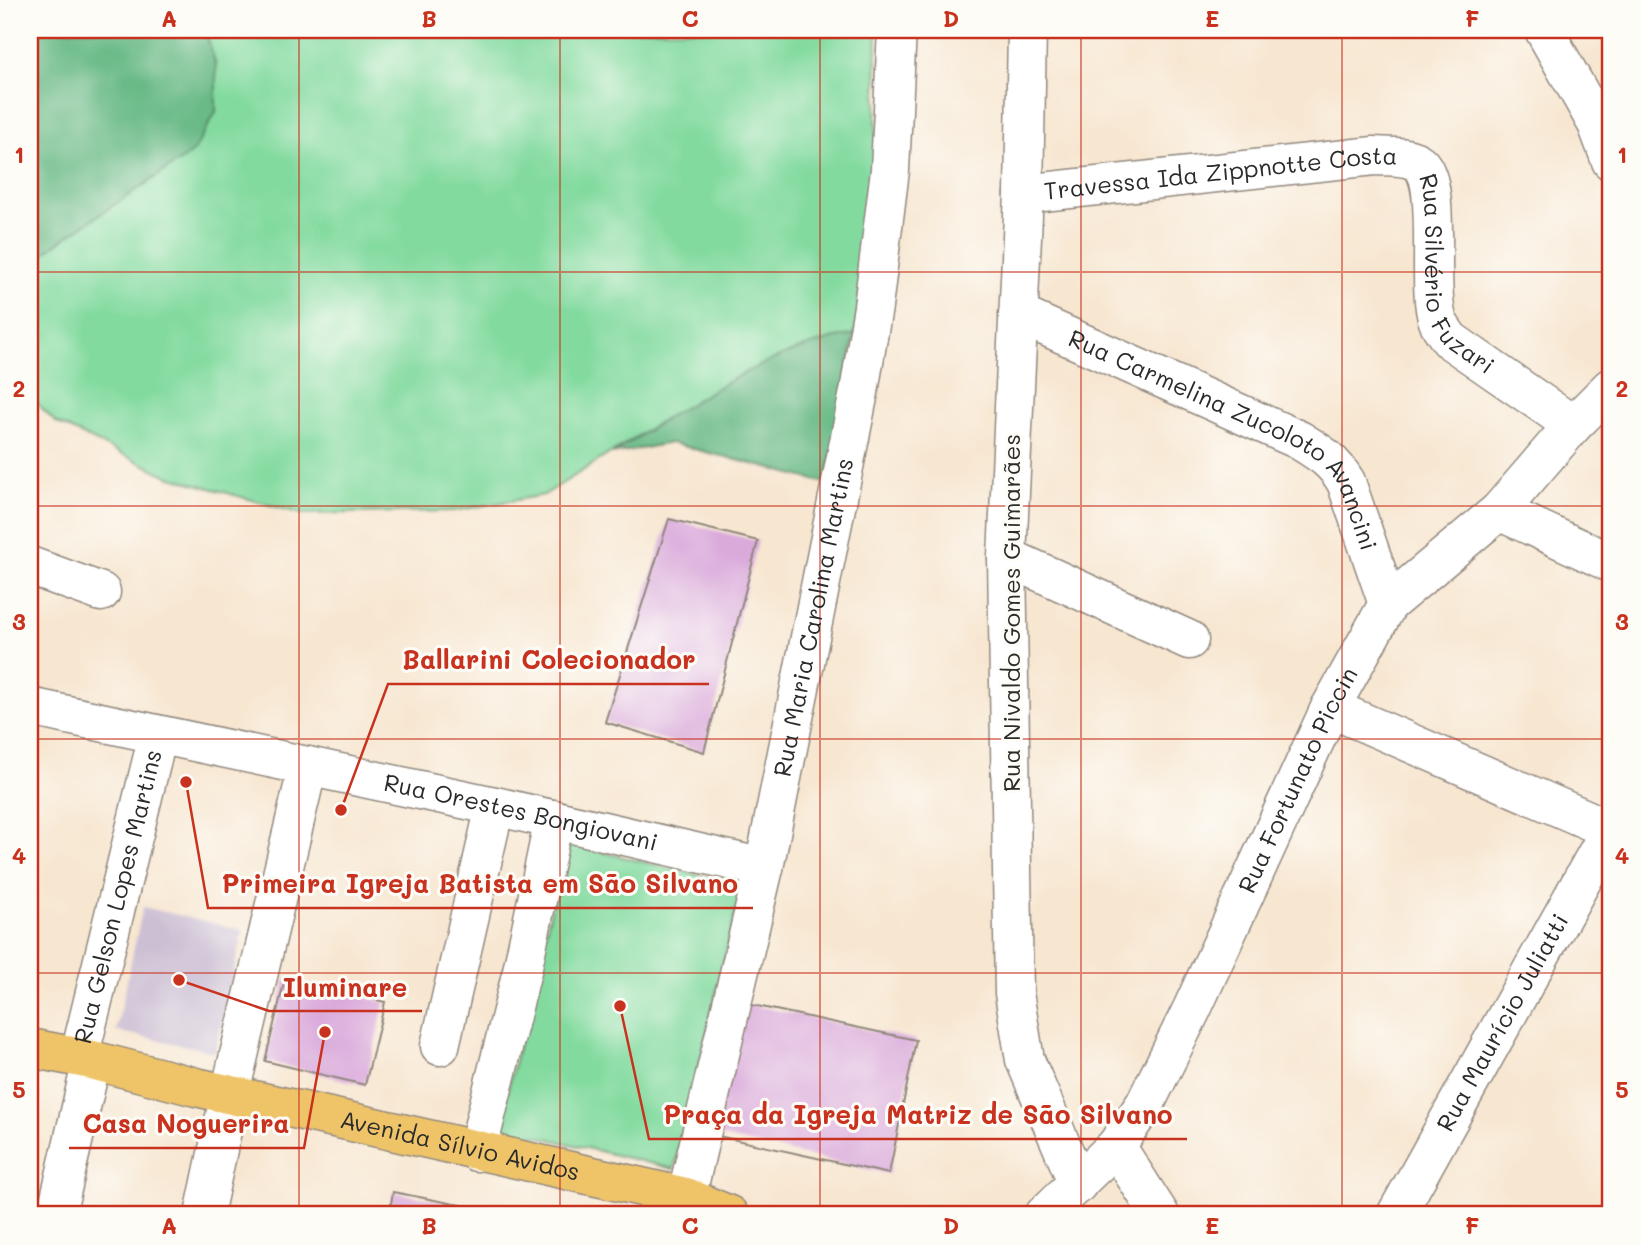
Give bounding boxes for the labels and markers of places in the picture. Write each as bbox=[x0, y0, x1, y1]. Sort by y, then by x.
callout: Ballarini Colecionador bbox=[388, 637, 709, 684]
callout: Primeira Igreja Batista em São Silvano bbox=[208, 861, 753, 908]
callout: Iluminare bbox=[269, 964, 422, 1011]
callout: Praça da Igreja Matriz de São Silvano bbox=[649, 1092, 1187, 1139]
callout: Casa Noguerira bbox=[69, 1101, 304, 1148]

